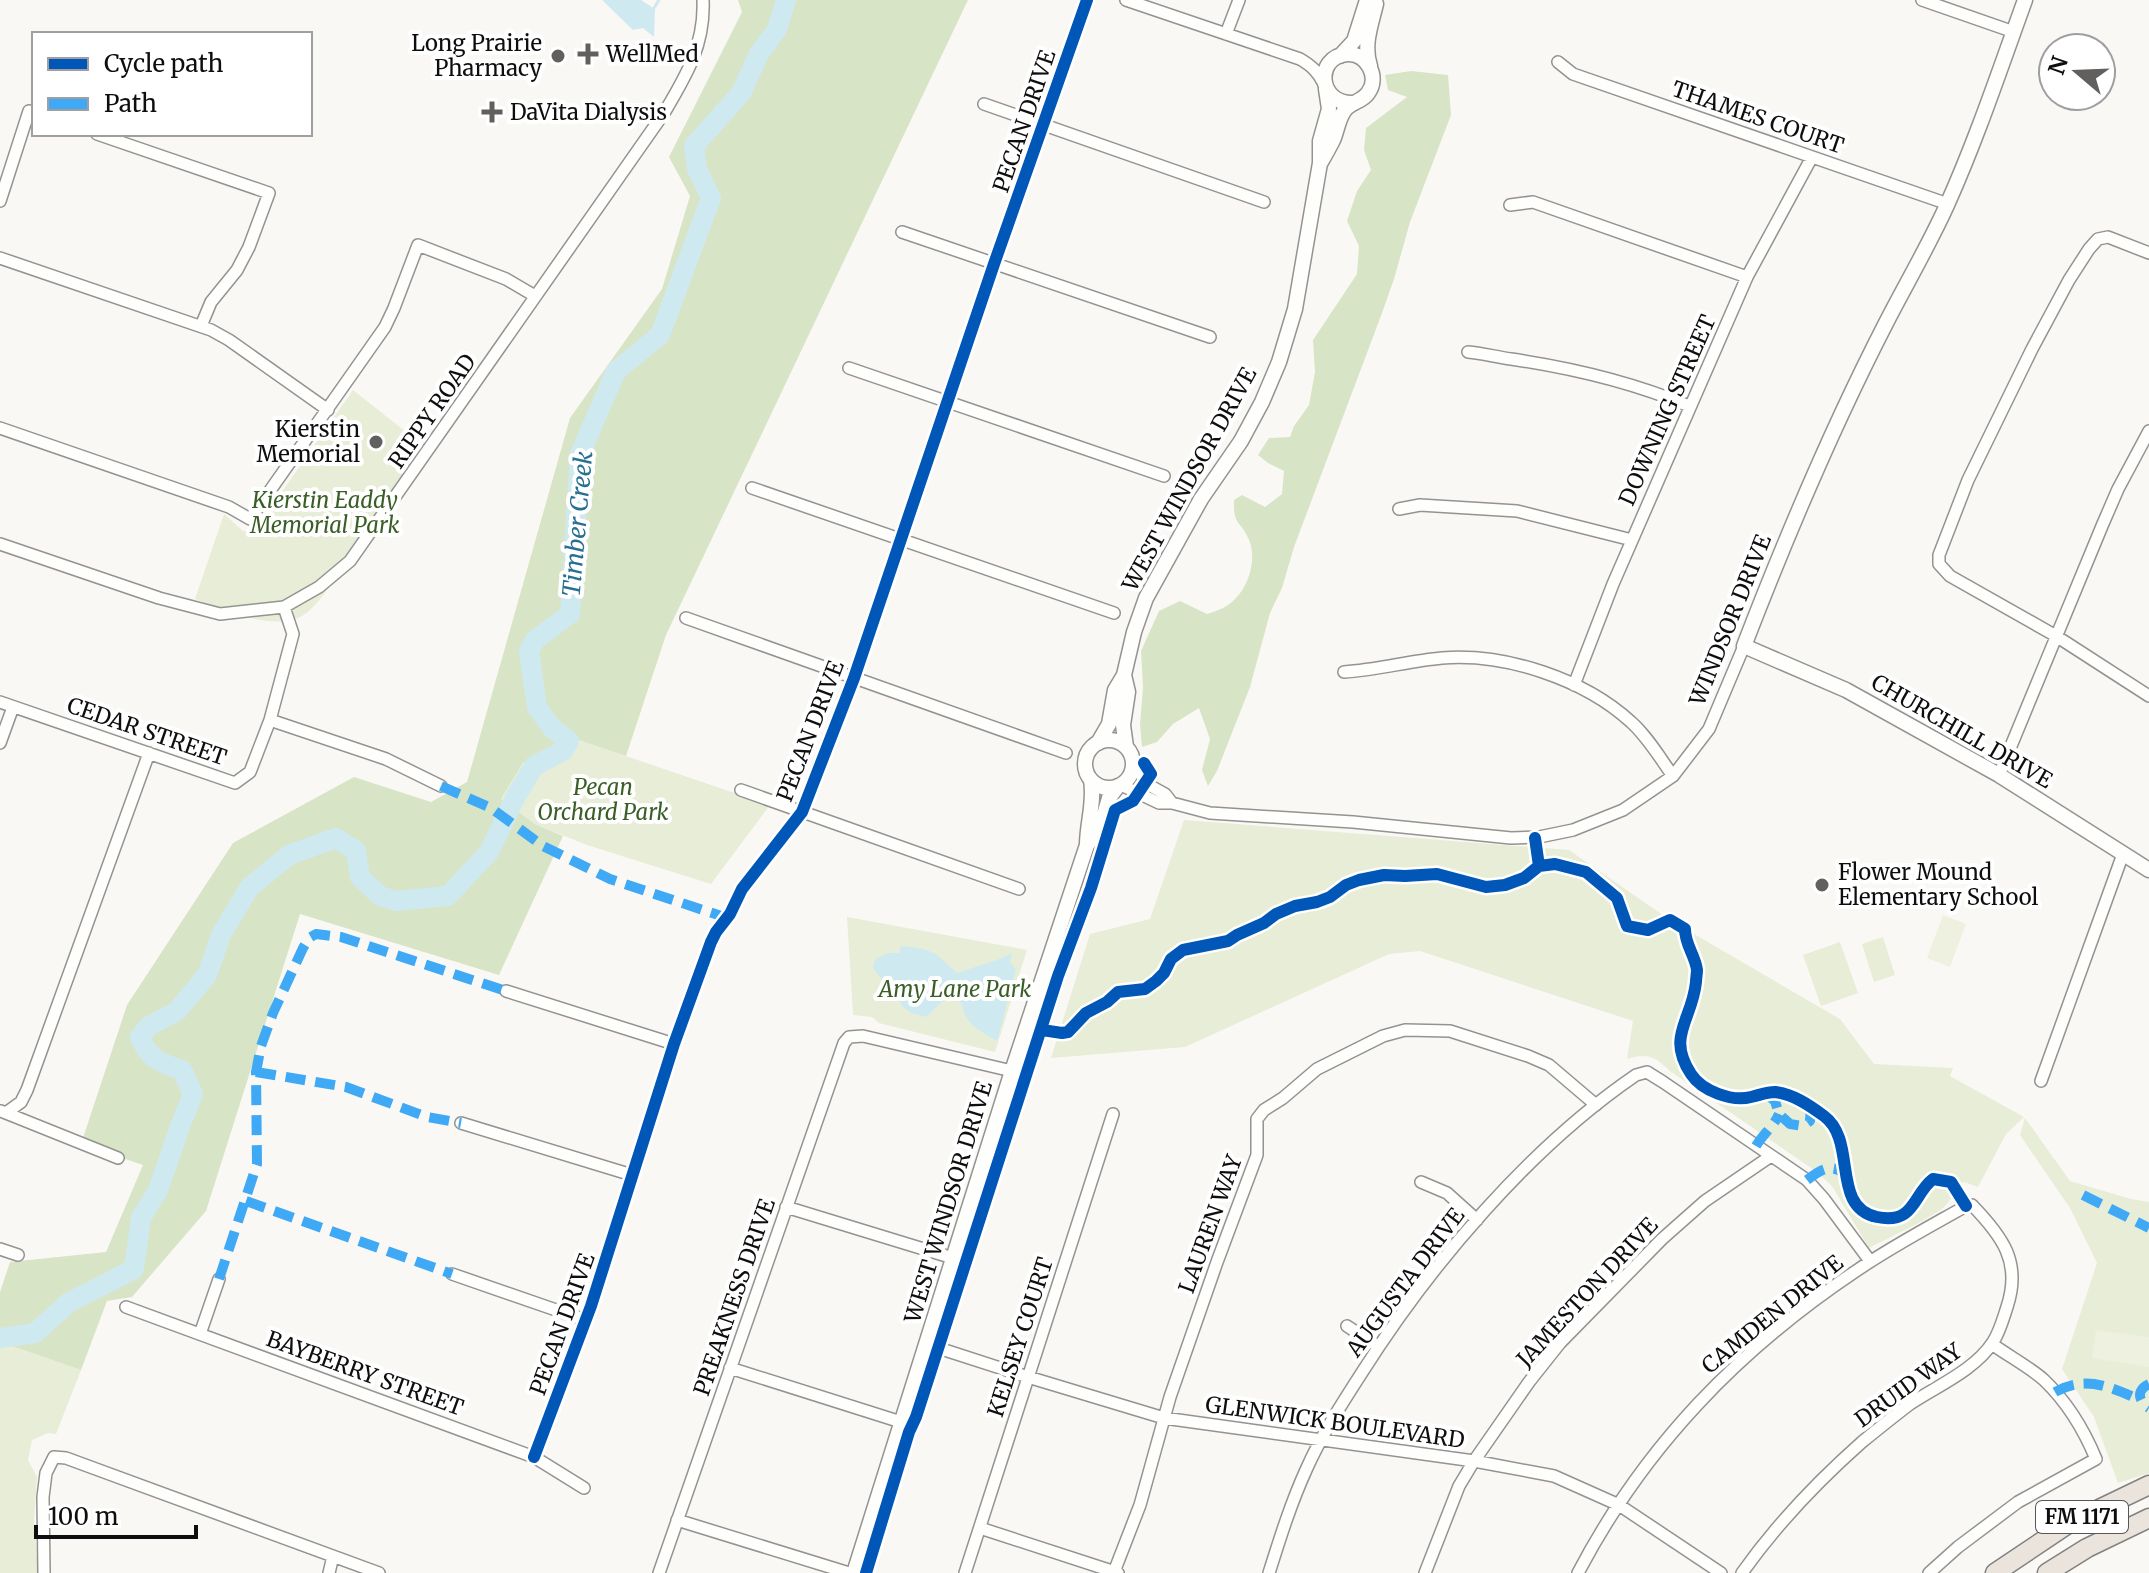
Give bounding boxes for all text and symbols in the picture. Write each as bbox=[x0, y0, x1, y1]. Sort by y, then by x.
place label: Long Prairie Pharmacy bbox=[411, 29, 542, 82]
legend bbox=[32, 32, 312, 136]
north arrow bbox=[2037, 32, 2117, 112]
place label: WellMed bbox=[605, 40, 699, 68]
marker: WellMed bbox=[577, 43, 599, 65]
street label: PECAN DRIVE bbox=[987, 46, 1061, 196]
marker: Long Prairie Pharmacy bbox=[549, 47, 567, 65]
text: Cycle path bbox=[104, 48, 223, 79]
text: N bbox=[2042, 52, 2074, 78]
street label: THAMES COURT bbox=[1668, 74, 1848, 160]
text: Path bbox=[104, 88, 157, 119]
place label: DaVita Dialysis bbox=[510, 98, 667, 126]
marker: DaVita Dialysis bbox=[481, 101, 503, 123]
street label: DOWNING STREET bbox=[1612, 310, 1722, 510]
street label: RIPPY ROAD bbox=[382, 348, 482, 474]
street label: WEST WINDSOR DRIVE bbox=[1115, 362, 1262, 597]
place label: Kierstin Memorial bbox=[257, 415, 360, 468]
marker: Kierstin Memorial bbox=[367, 433, 385, 451]
water label: Timber Creek bbox=[556, 450, 599, 598]
park label: Kierstin Eaddy Memorial Park bbox=[250, 486, 399, 539]
street label: WINDSOR DRIVE bbox=[1683, 530, 1777, 711]
street label: PECAN DRIVE bbox=[770, 656, 850, 805]
street label: CHURCHILL DRIVE bbox=[1866, 668, 2058, 794]
street label: CEDAR STREET bbox=[64, 691, 230, 771]
park label: Pecan Orchard Park bbox=[537, 773, 669, 826]
place label: Flower Mound Elementary School bbox=[1838, 858, 2039, 911]
marker: Flower Mound Elementary School bbox=[1813, 876, 1831, 894]
park label: Amy Lane Park bbox=[877, 975, 1031, 1003]
street label: WEST WINDSOR DRIVE bbox=[898, 1078, 998, 1327]
street label: LAUREN WAY bbox=[1172, 1150, 1248, 1297]
street label: PREAKNESS DRIVE bbox=[687, 1195, 781, 1399]
street label: AUGUSTA DRIVE bbox=[1339, 1202, 1470, 1363]
street label: JAMESTON DRIVE bbox=[1510, 1211, 1664, 1373]
street label: CAMDEN DRIVE bbox=[1696, 1248, 1848, 1380]
street label: PECAN DRIVE bbox=[523, 1249, 601, 1399]
street label: KELSEY COURT bbox=[981, 1254, 1059, 1420]
street label: BAYBERRY STREET bbox=[263, 1324, 467, 1422]
street label: DRUID WAY bbox=[1849, 1336, 1968, 1433]
street label: GLENWICK BOULEVARD bbox=[1204, 1390, 1466, 1454]
scale bar bbox=[36, 1489, 196, 1539]
text: 100 m bbox=[48, 1501, 119, 1532]
road number: FM 1171 bbox=[2036, 1501, 2128, 1533]

